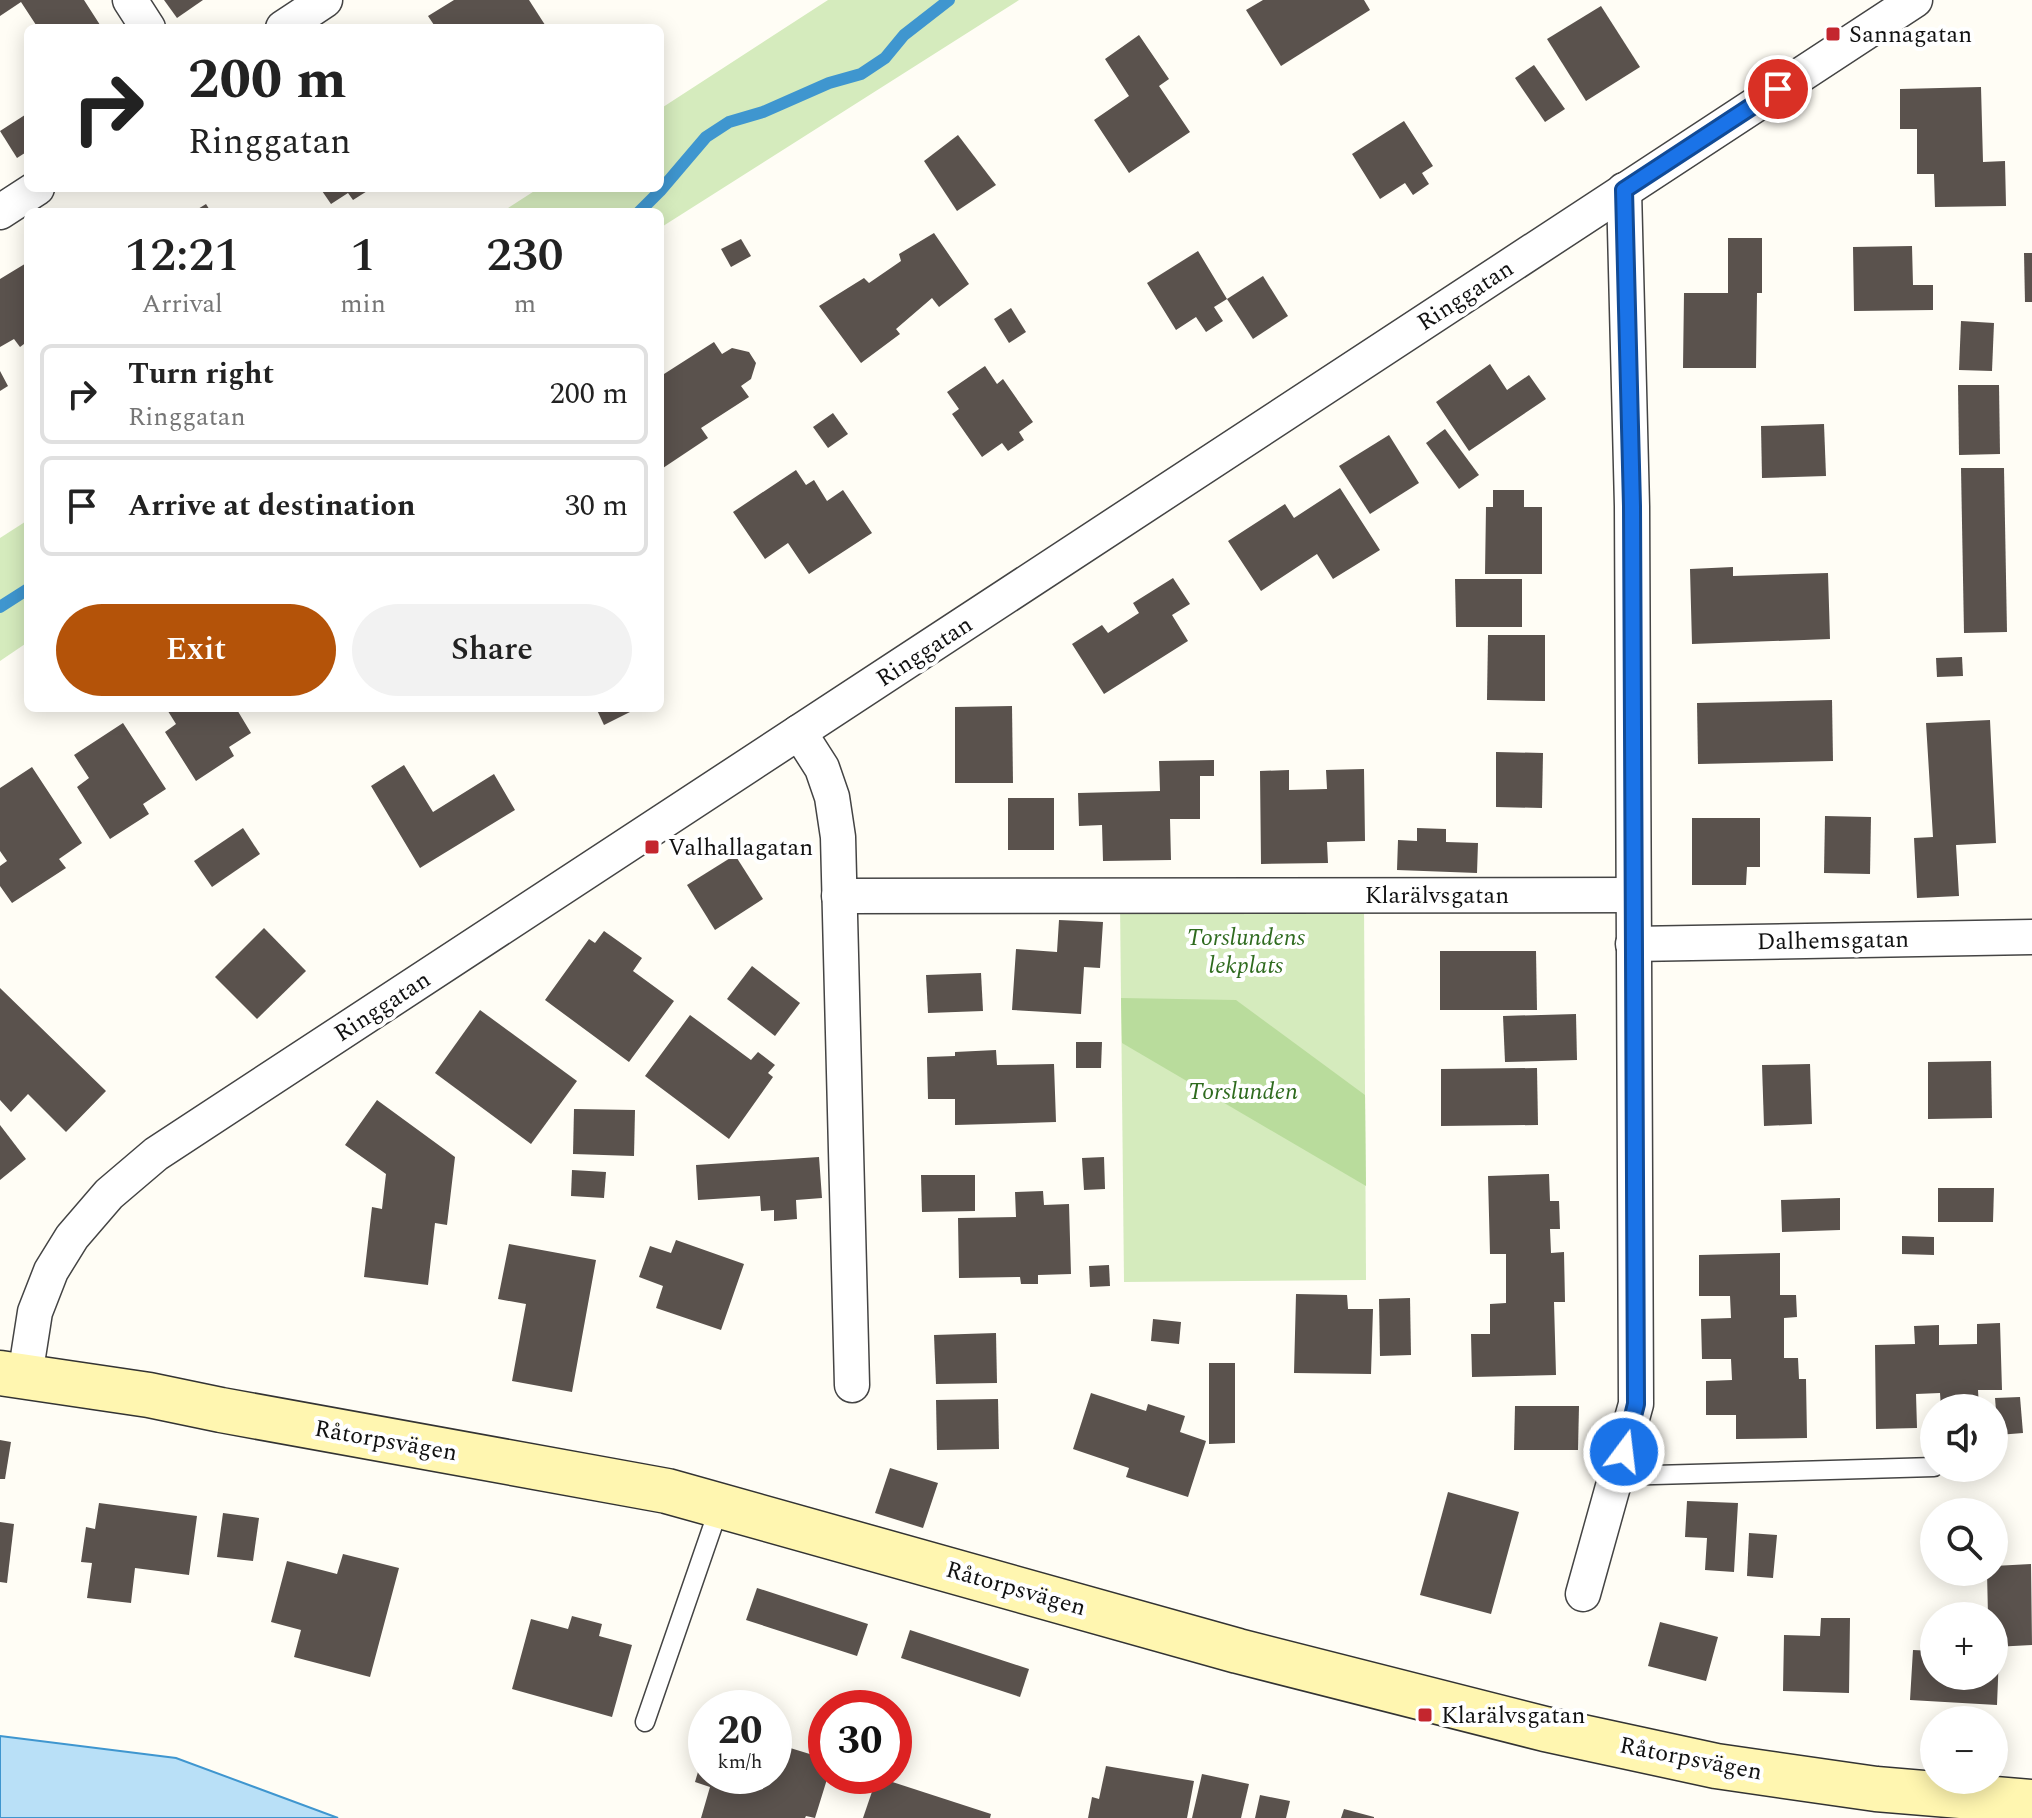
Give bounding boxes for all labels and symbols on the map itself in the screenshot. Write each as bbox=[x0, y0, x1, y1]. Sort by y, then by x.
place label: Sannagatan bbox=[1849, 17, 1972, 53]
marker: Sannagatan bbox=[1824, 25, 1842, 43]
pin bbox=[1744, 55, 1812, 123]
street label: Ringgatan bbox=[1410, 251, 1521, 341]
street label: Ringgatan bbox=[869, 607, 980, 697]
place label: Valhallagatan bbox=[668, 830, 813, 866]
marker: Valhallagatan bbox=[643, 838, 661, 856]
street label: Klarälvsgatan bbox=[1365, 878, 1509, 914]
park label: Torslundens lekplats bbox=[1187, 920, 1306, 984]
street label: Dalhemsgatan bbox=[1756, 922, 1910, 960]
street label: Ringgatan bbox=[327, 962, 438, 1052]
park label: Torslunden bbox=[1188, 1074, 1298, 1110]
position arrow bbox=[1582, 1410, 1666, 1494]
street label: Råtorpsvägen bbox=[312, 1411, 460, 1471]
street label: Råtorpsvägen bbox=[941, 1552, 1090, 1626]
speed limit sign: 30 bbox=[808, 1690, 912, 1794]
place label: Klarälvsgatan bbox=[1441, 1698, 1585, 1734]
marker: Klarälvsgatan bbox=[1416, 1706, 1434, 1724]
street label: Råtorpsvägen bbox=[1617, 1728, 1765, 1790]

